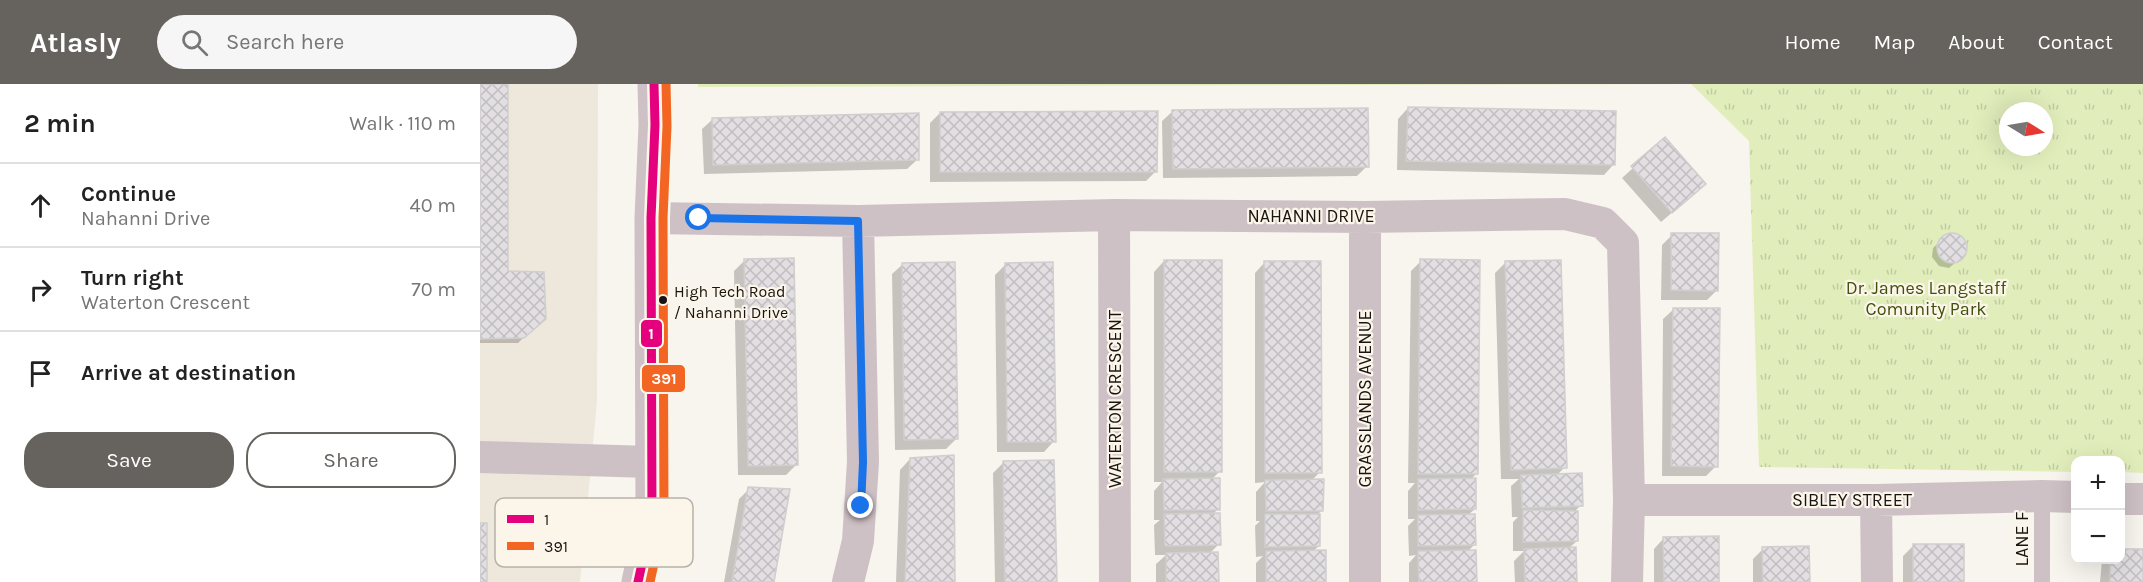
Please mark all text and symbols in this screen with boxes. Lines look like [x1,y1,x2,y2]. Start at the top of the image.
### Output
search box [157,15,577,69]
text: Atlasly [30,26,121,59]
icon: search [178,26,211,59]
text: Search here [226,29,344,55]
text: Home [1785,30,1841,54]
text: Map [1874,30,1915,54]
text: About [1948,30,2005,54]
text: Contact [2038,30,2113,54]
north arrow [1999,102,2053,156]
text: 2 min [24,108,96,139]
text: Walk · 110 m [349,112,456,135]
text: Continue [81,181,176,207]
icon: ahead [24,189,57,222]
text: 40 m [410,194,456,217]
route start [685,204,711,230]
street label: NAHANNI DRIVE [1247,205,1375,227]
text: Nahanni Drive [81,207,210,230]
text: Turn right [81,265,184,291]
icon: right [24,273,57,306]
park label: Dr. James Langstaff Comunity Park [1846,277,2007,320]
text: 70 m [411,278,456,301]
place label: High Tech Road / Nahanni Drive [674,282,788,322]
text: Waterton Crescent [81,291,250,314]
marker: High Tech Road / Nahanni Drive [657,294,669,306]
street label: WATERTON CRESCENT [1104,310,1126,488]
street label: GRASSLANDS AVENUE [1354,310,1376,488]
line badge: 1 [640,319,663,348]
text: 1 [648,324,654,343]
icon: arrive [24,357,57,390]
text: Arrive at destination [81,360,296,386]
line badge: 391 [641,364,686,393]
text: 391 [651,369,677,388]
button: Save [24,432,234,488]
button: Share [246,432,456,488]
map controls [2071,456,2125,564]
button: + [2071,456,2125,510]
street label: SIBLEY STREET [1792,489,1912,511]
route end [847,492,873,518]
legend [495,498,693,567]
text: 1 [544,510,549,529]
button: − [2071,510,2125,564]
street label: LANE F [2011,512,2033,566]
text: 391 [544,537,568,556]

